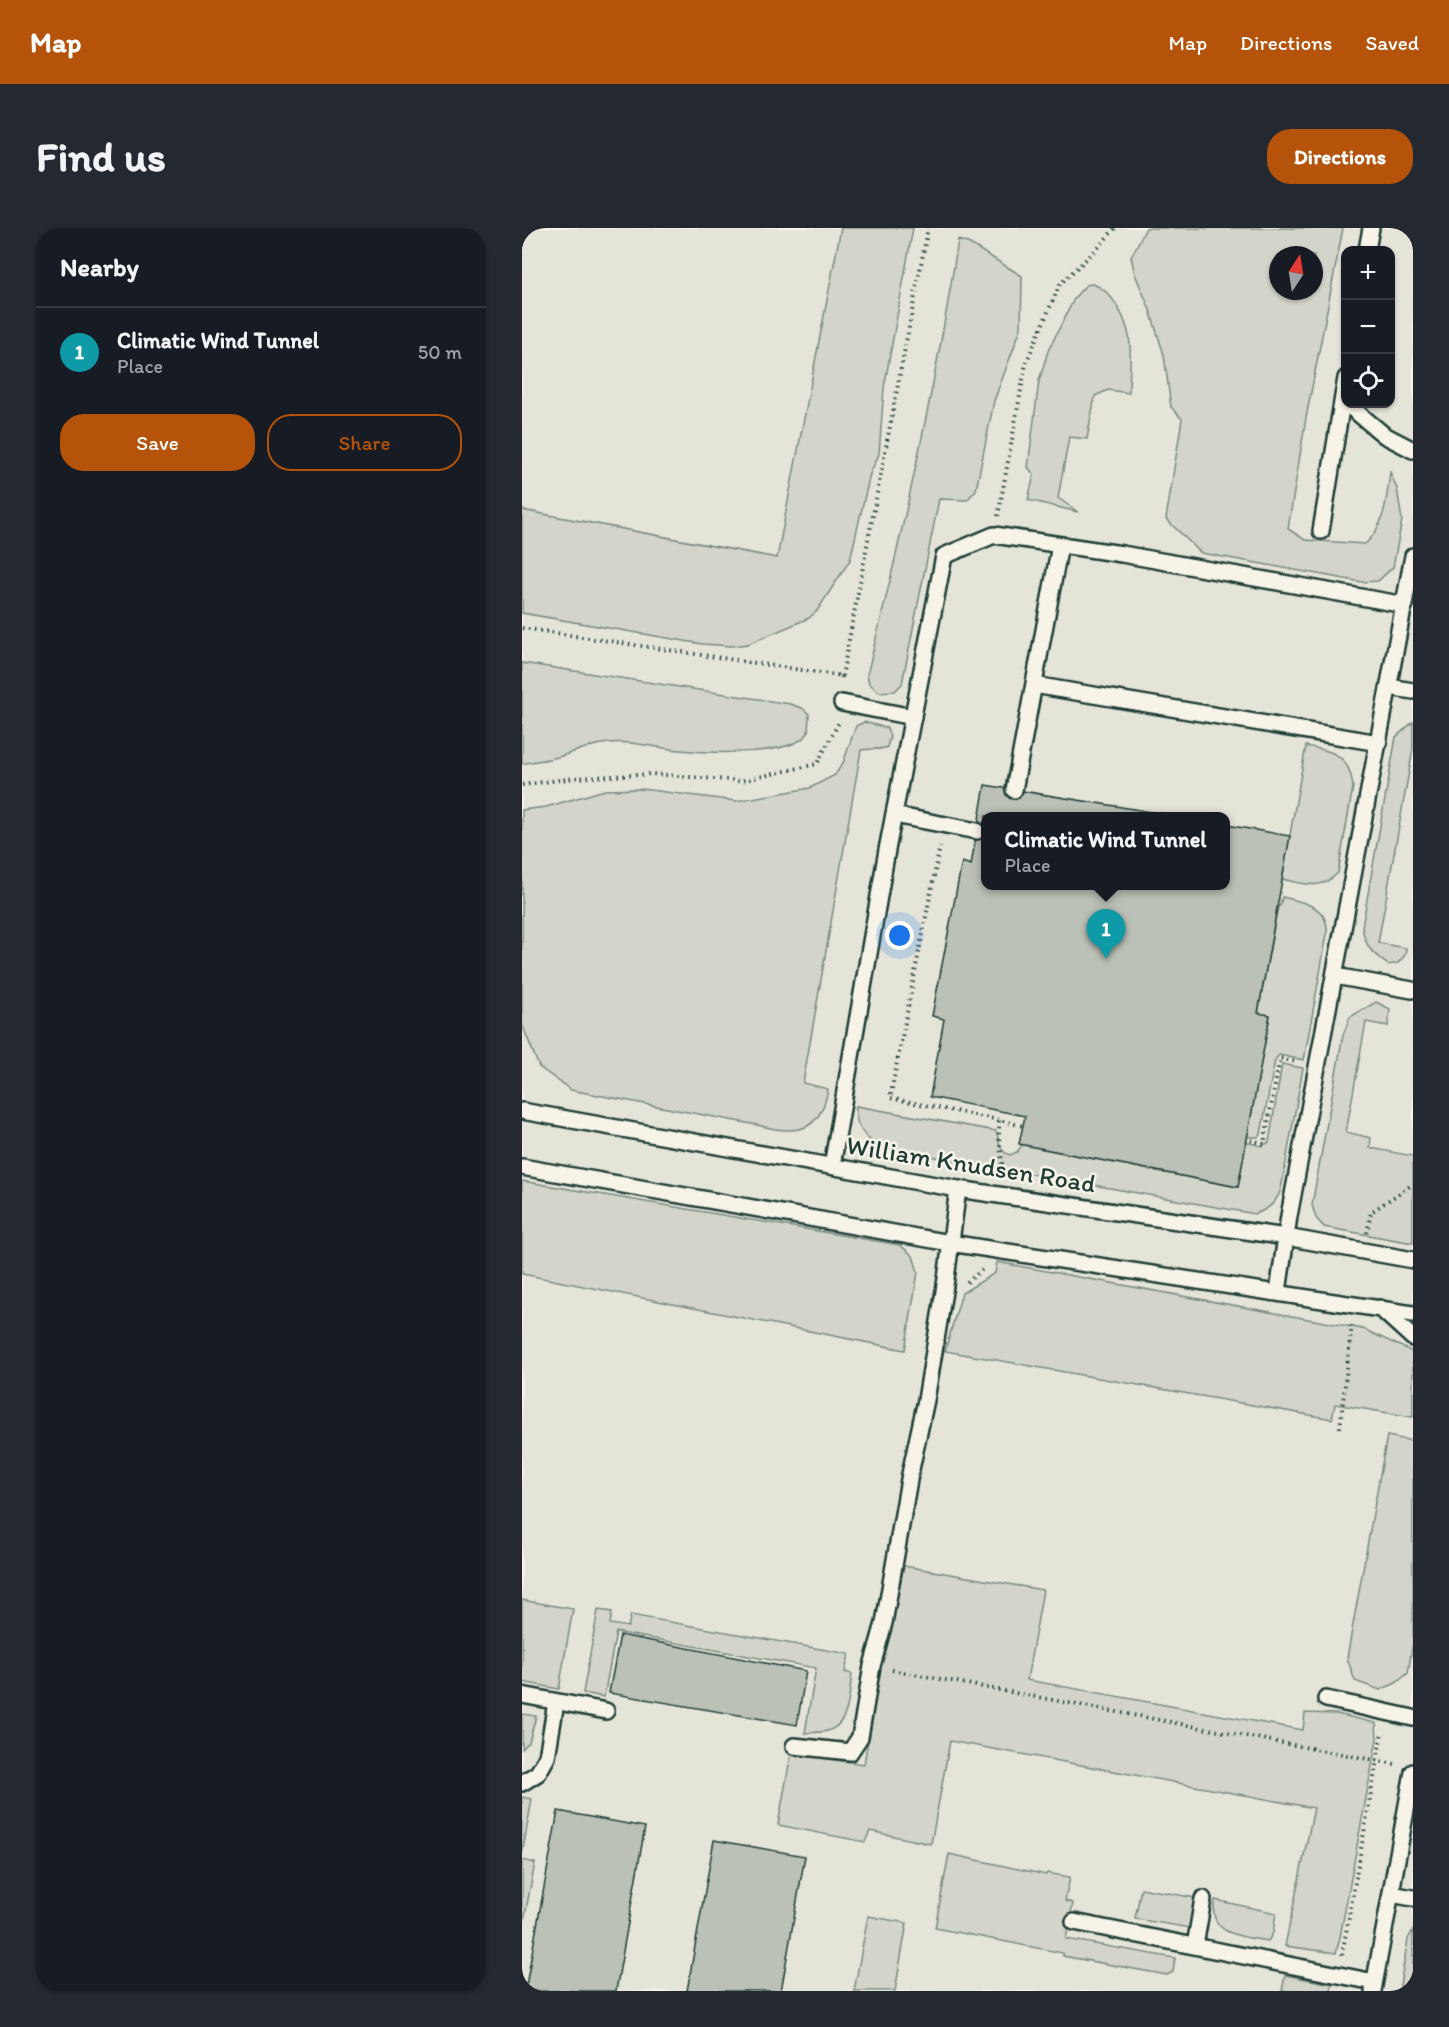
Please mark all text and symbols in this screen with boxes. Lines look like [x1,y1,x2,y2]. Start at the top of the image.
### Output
text: Map [30,25,81,59]
text: Map [1169,30,1207,55]
text: Directions [1240,30,1332,55]
text: Saved [1365,30,1419,55]
button: Directions [1267,129,1413,184]
text: Find us [36,131,166,182]
north arrow [1269,246,1323,300]
map controls [1341,246,1395,408]
button: + [1341,246,1395,300]
text: Nearby [60,251,139,283]
button: − [1341,300,1395,354]
text: Climatic Wind Tunnel [117,327,319,354]
text: 1 [75,340,84,364]
text: 50 m [418,340,462,364]
text: Place [117,354,163,378]
button: locate [1341,354,1395,408]
button: Save [60,414,255,471]
button: Share [267,414,462,471]
popup [981,812,1230,890]
text: Climatic Wind Tunnel [1004,826,1207,853]
text: Place [1004,853,1051,877]
pin: 1 [1086,910,1126,959]
your location [885,921,914,950]
street label: William Knudsen Road [844,1129,1098,1200]

